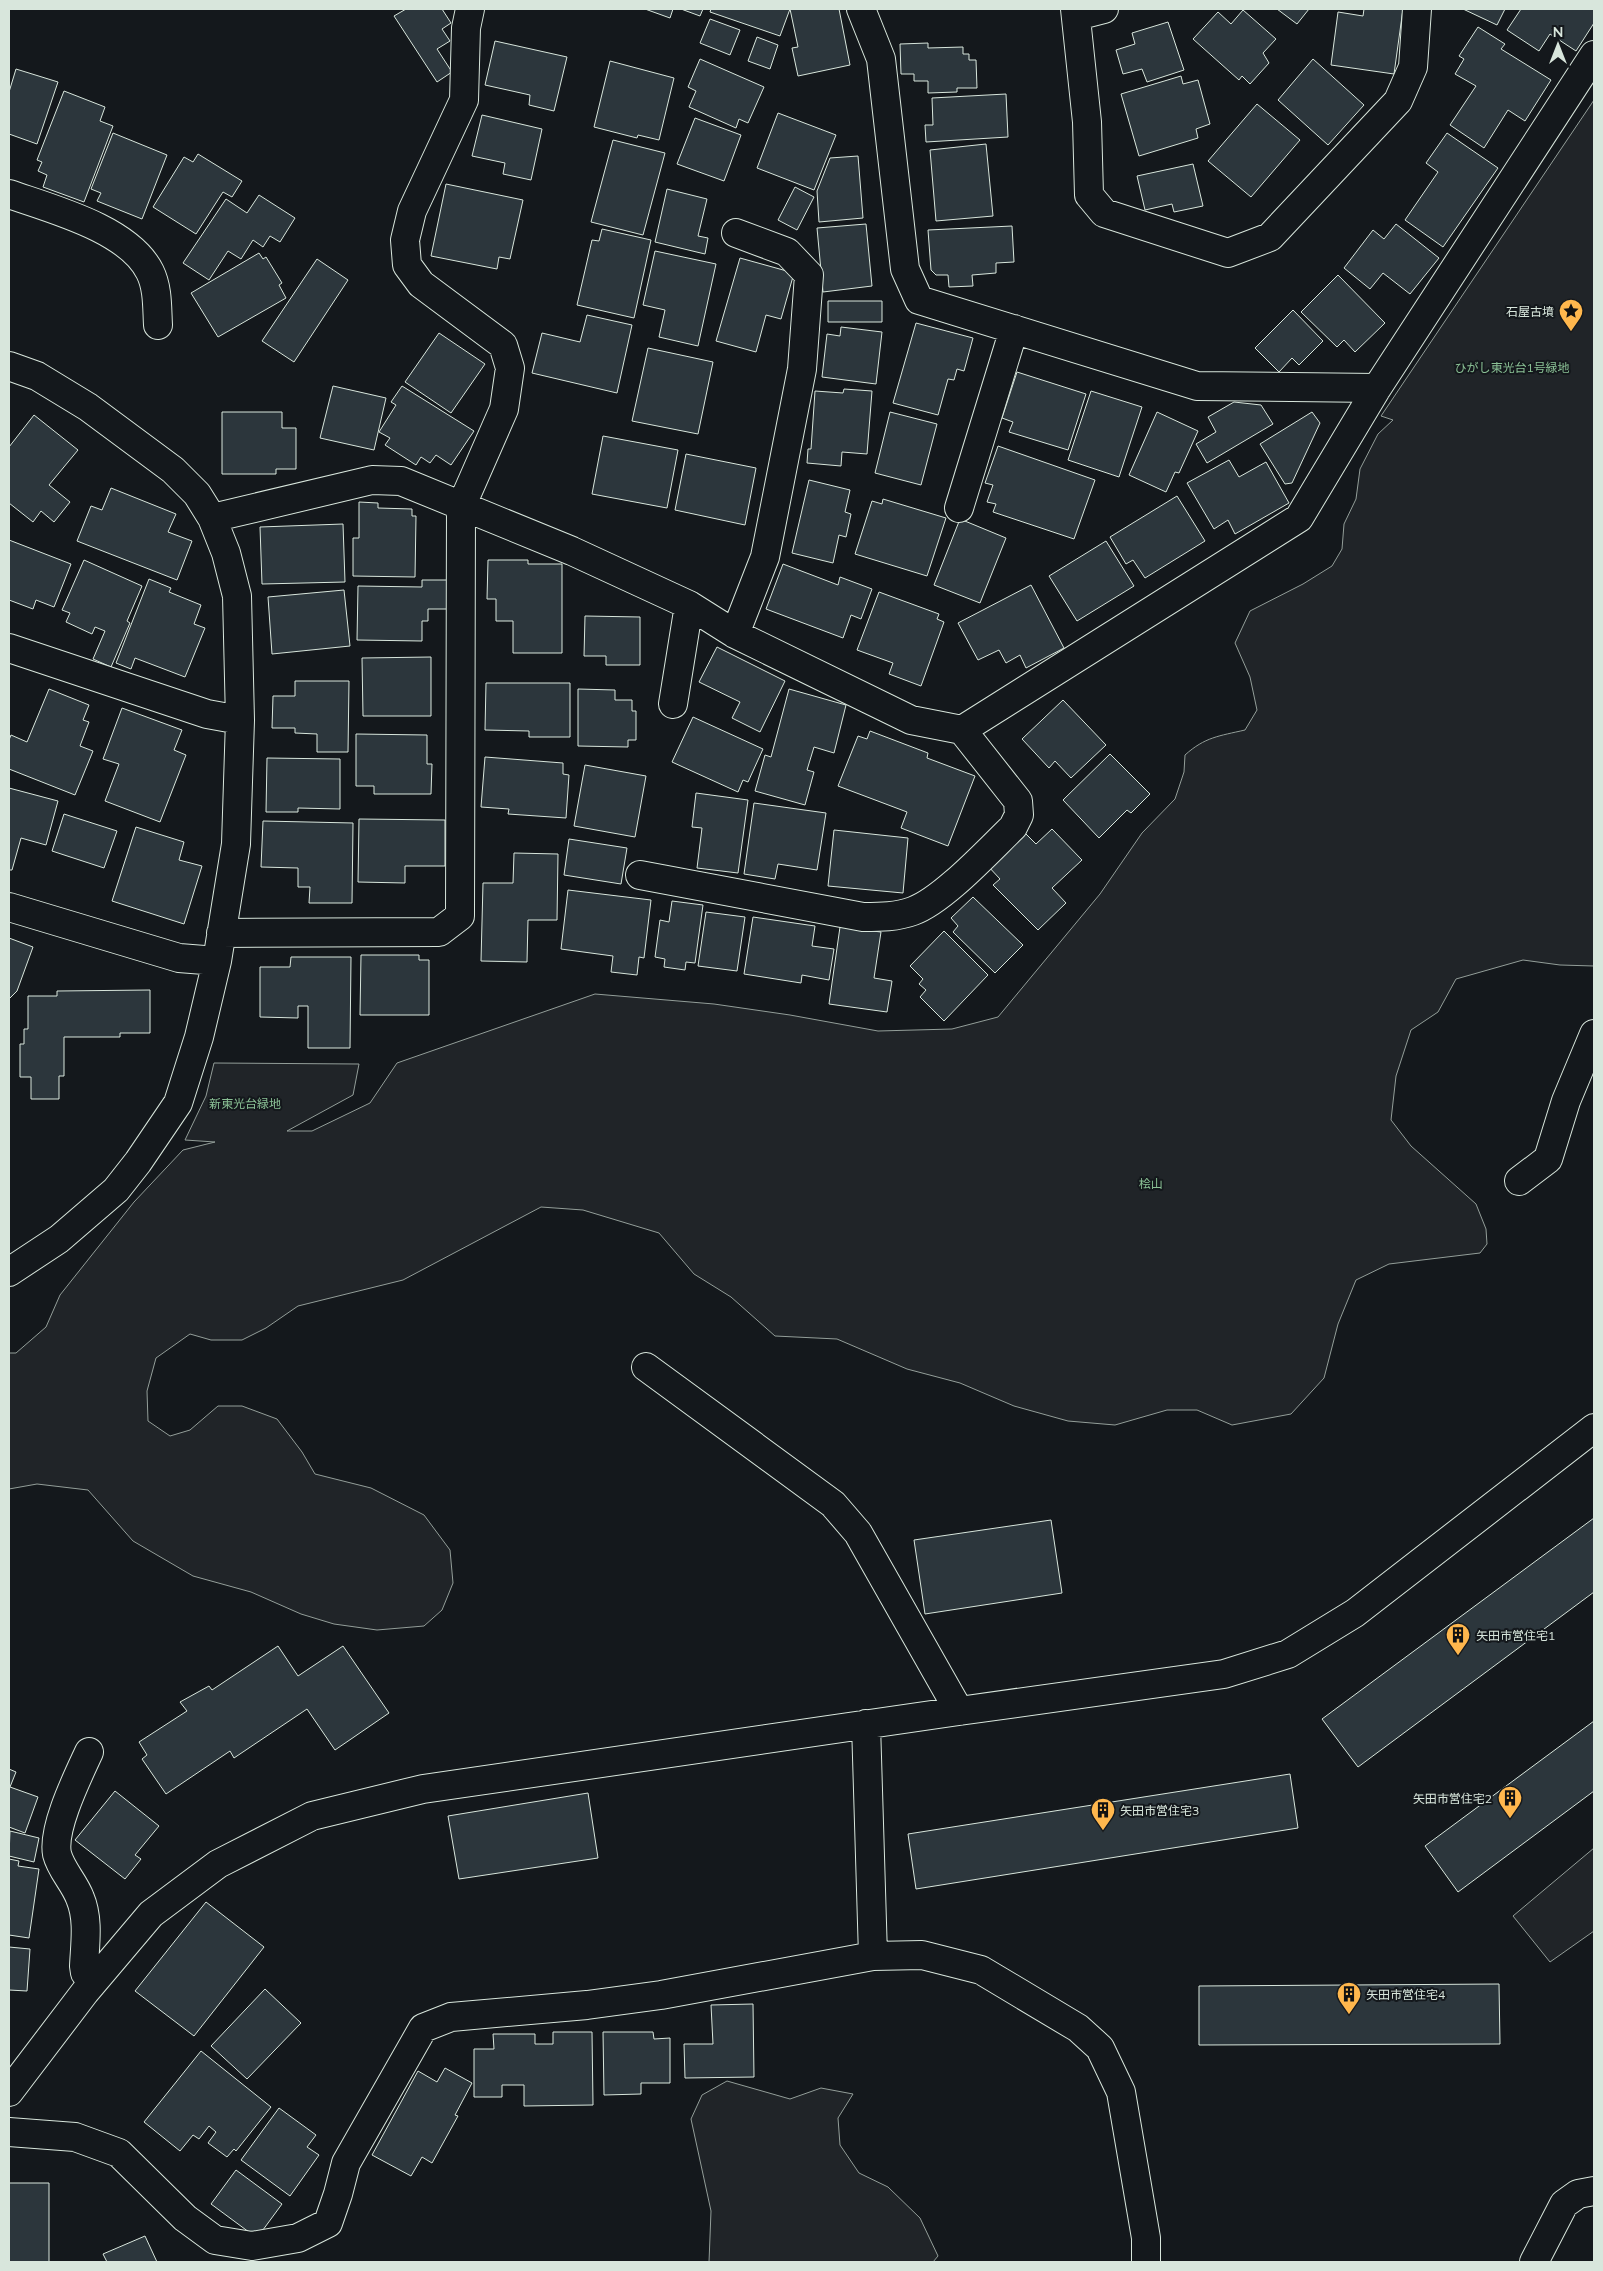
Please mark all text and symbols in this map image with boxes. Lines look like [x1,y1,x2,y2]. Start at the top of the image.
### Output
north arrow [1533,20,1583,70]
text: N [1553,23,1563,41]
place icon: 石屋古墳 [1558,298,1584,332]
place label: 石屋古墳 [1506,304,1554,319]
park label: ひがし東光台1号緑地 [1454,360,1570,375]
park label: 新東光台緑地 [209,1096,281,1111]
park label: 桧山 [1139,1176,1163,1191]
building icon: 矢田市営住宅1 [1445,1622,1471,1656]
place label: 矢田市営住宅1 [1476,1628,1555,1643]
building icon: 矢田市営住宅2 [1497,1785,1523,1819]
place label: 矢田市営住宅2 [1413,1791,1492,1806]
building icon: 矢田市営住宅3 [1090,1797,1116,1831]
place label: 矢田市営住宅3 [1120,1803,1199,1818]
building icon: 矢田市営住宅4 [1336,1981,1362,2015]
place label: 矢田市営住宅4 [1366,1987,1445,2002]

